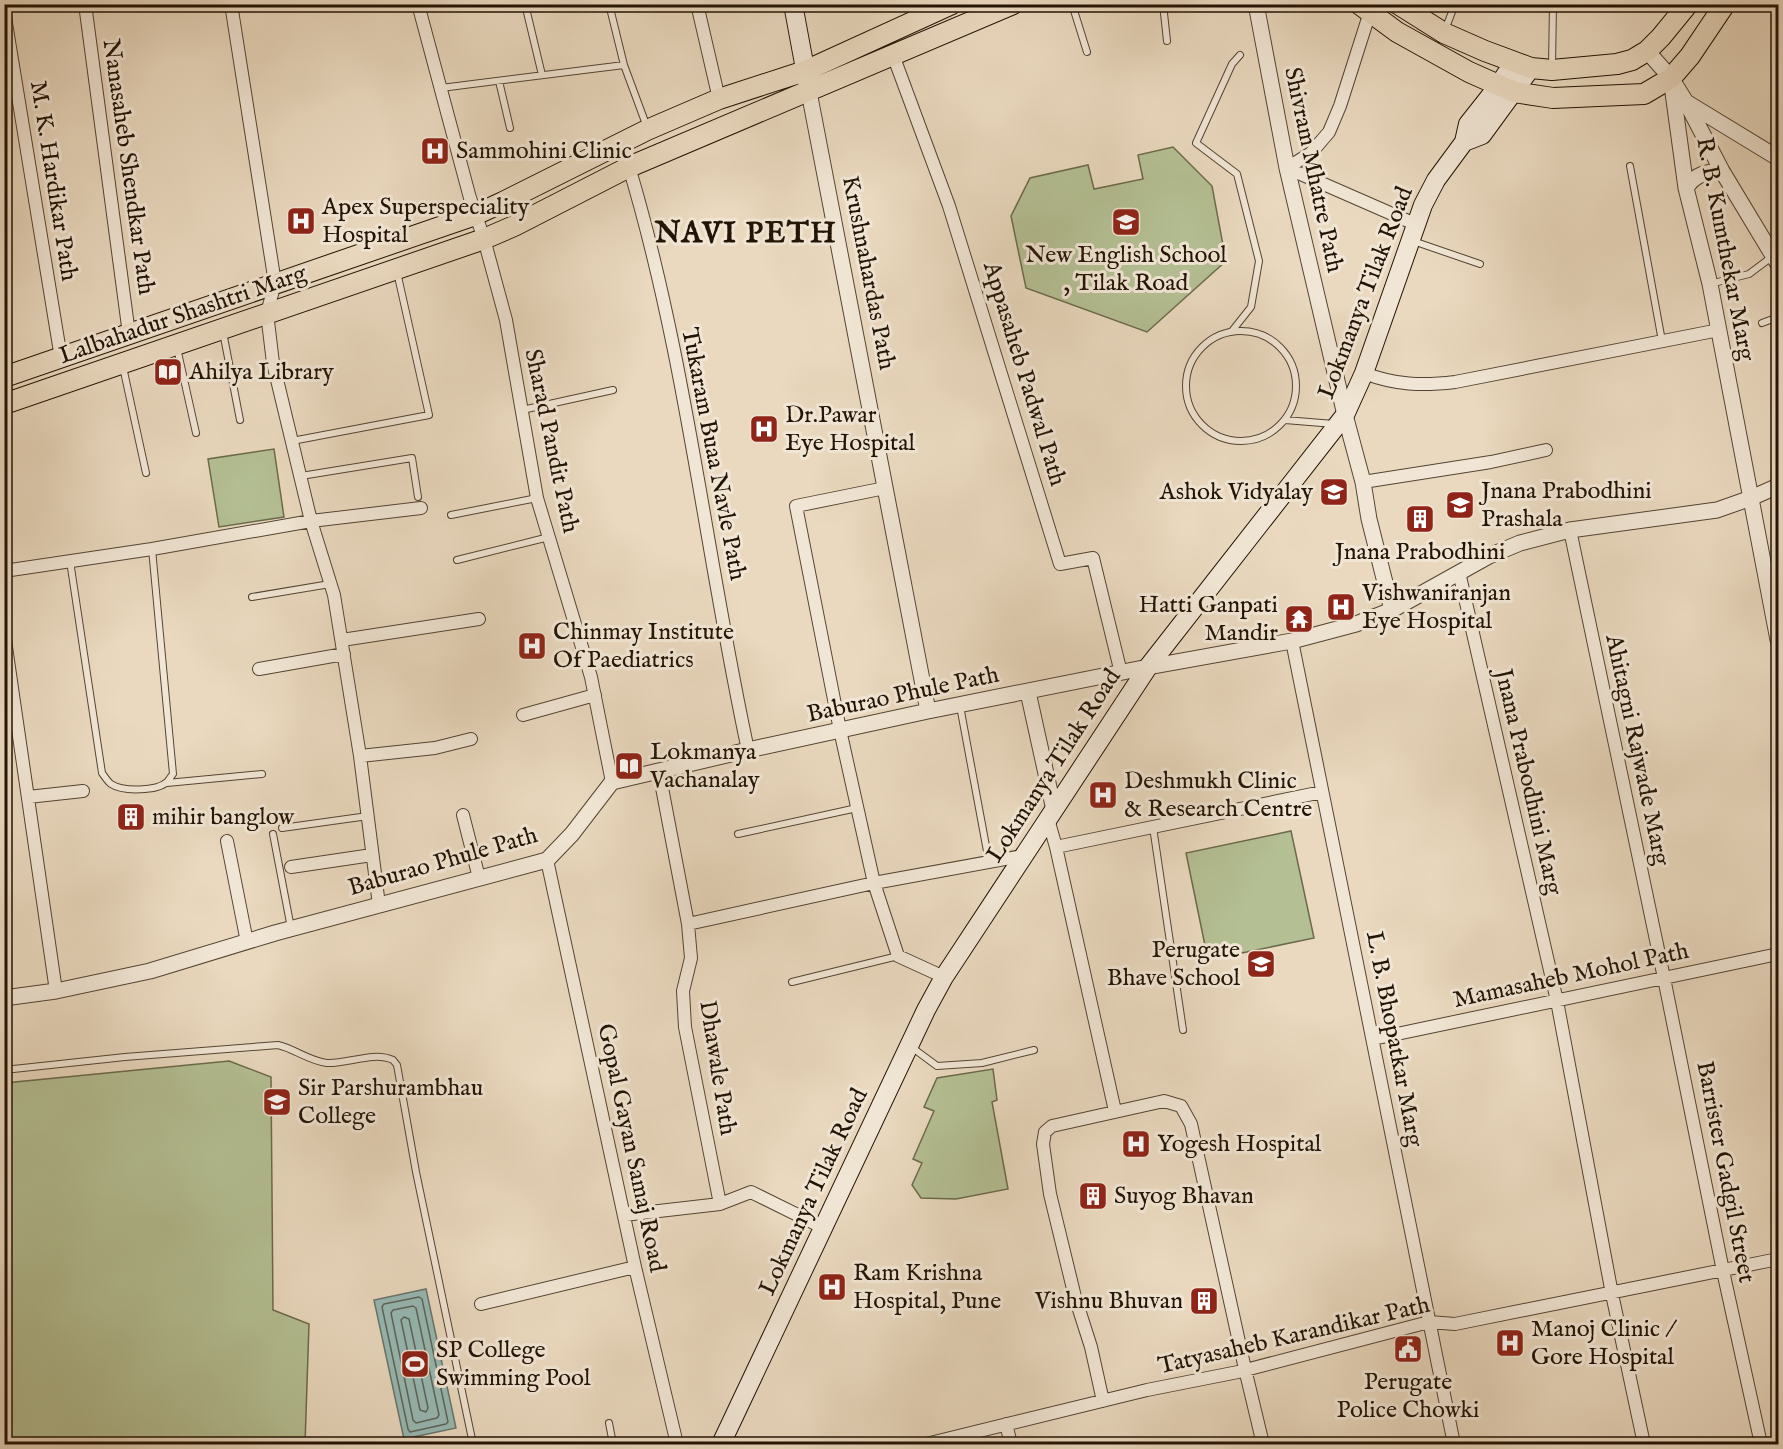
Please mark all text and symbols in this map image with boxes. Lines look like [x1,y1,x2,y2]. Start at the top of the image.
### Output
street label: Nanasaheb Shendkar Path [95,37,161,297]
street label: Shivram Mhatre Path [1276,65,1350,276]
street label: M. K. Hardikar Path [22,79,84,284]
street label: R. B. Kumthekar Marg [1688,134,1762,364]
hospital icon: Sammohini Clinic [419,135,451,167]
place label: Sammohini Clinic [456,136,632,167]
street label: Krushnahardas Path [834,173,902,373]
street label: Lokmanya Tilak Road [1311,182,1421,404]
place label: Apex Superspeciality Hospital [321,192,529,251]
hospital icon: Apex Superspeciality Hospital [285,205,317,237]
school or university icon: New English School , Tilak Road [1110,206,1142,238]
district label: NAVI PETH [654,215,837,253]
place label: New English School , Tilak Road [1025,240,1227,299]
street label: Appasaheb Padwal Path [975,257,1073,490]
street label: Lalbahadur Shashtri Marg [55,258,312,372]
street label: Tukaram Buaa Navle Path [673,325,753,583]
street label: Sharad Pandit Path [516,346,586,536]
library icon: Ahilya Library [152,356,184,388]
place label: Ahilya Library [188,357,334,388]
place label: Dr.Pawar Eye Hospital [785,400,916,459]
hospital icon: Dr.Pawar Eye Hospital [748,413,780,445]
school or university icon: Ashok Vidyalay [1318,476,1350,508]
place label: Jnana Prabodhini Prashala [1478,476,1652,535]
place label: Ashok Vidyalay [1159,477,1313,508]
school or university icon: Jnana Prabodhini Prashala [1444,489,1476,521]
building icon: Jnana Prabodhini [1404,503,1436,535]
place label: Jnana Prabodhini [1332,537,1505,568]
place label: Vishwaniranjan Eye Hospital [1361,578,1511,637]
place label: Hatti Ganpati Mandir [1139,590,1278,649]
hospital icon: Vishwaniranjan Eye Hospital [1325,591,1357,623]
temple icon: Hatti Ganpati Mandir [1283,603,1315,635]
place label: Chinmay Institute Of Paediatrics [553,617,734,676]
hospital icon: Chinmay Institute Of Paediatrics [516,630,548,662]
street label: Ahitagni Rajwade Marg [1597,631,1677,869]
street label: Baburao Phule Path [804,659,1002,730]
street label: Lokmanya Tilak Road [980,663,1128,869]
street label: Jnana Prabodhini Marg [1486,663,1569,899]
place label: Lokmanya Vachanalay [649,737,760,796]
library icon: Lokmanya Vachanalay [613,750,645,782]
place label: Deshmukh Clinic & Research Centre [1124,766,1312,825]
hospital icon: Deshmukh Clinic & Research Centre [1087,779,1119,811]
building icon: mihir banglow [115,801,147,833]
place label: mihir banglow [152,802,295,833]
street label: Baburao Phule Path [345,820,541,904]
street label: L. B. Bhopatkar Marg [1358,929,1430,1150]
place label: Perugate Bhave School [1107,935,1240,994]
street label: Mamasaheb Mohol Path [1450,936,1692,1016]
school or university icon: Perugate Bhave School [1245,948,1277,980]
street label: Dhawale Path [691,998,743,1138]
street label: Gopal Gayan Samaj Road [590,1021,673,1275]
street label: Barrister Gadgil Street [1688,1059,1762,1285]
place label: Sir Parshurambhau College [298,1073,483,1132]
street label: Lokmanya Tilak Road [752,1083,876,1300]
school or university icon: Sir Parshurambhau College [261,1086,293,1118]
hospital icon: Yogesh Hospital [1120,1128,1152,1160]
place label: Yogesh Hospital [1157,1129,1322,1160]
building icon: Suyog Bhavan [1077,1180,1109,1212]
place label: Suyog Bhavan [1114,1181,1254,1212]
place label: Ram Krishna Hospital, Pune [853,1258,1001,1317]
hospital icon: Ram Krishna Hospital, Pune [816,1271,848,1303]
building icon: Vishnu Bhuvan [1188,1285,1220,1317]
place label: Vishnu Bhuvan [1034,1286,1183,1317]
street label: Tatyasaheb Karandikar Path [1155,1290,1433,1382]
place label: Manoj Clinic / Gore Hospital [1531,1314,1677,1373]
hospital icon: Manoj Clinic / Gore Hospital [1494,1327,1526,1359]
public building icon: Perugate Police Chowki [1392,1333,1424,1365]
place label: SP College Swimming Pool [436,1335,591,1394]
sports icon: SP College Swimming Pool [399,1348,431,1380]
place label: Perugate Police Chowki [1336,1367,1480,1426]

